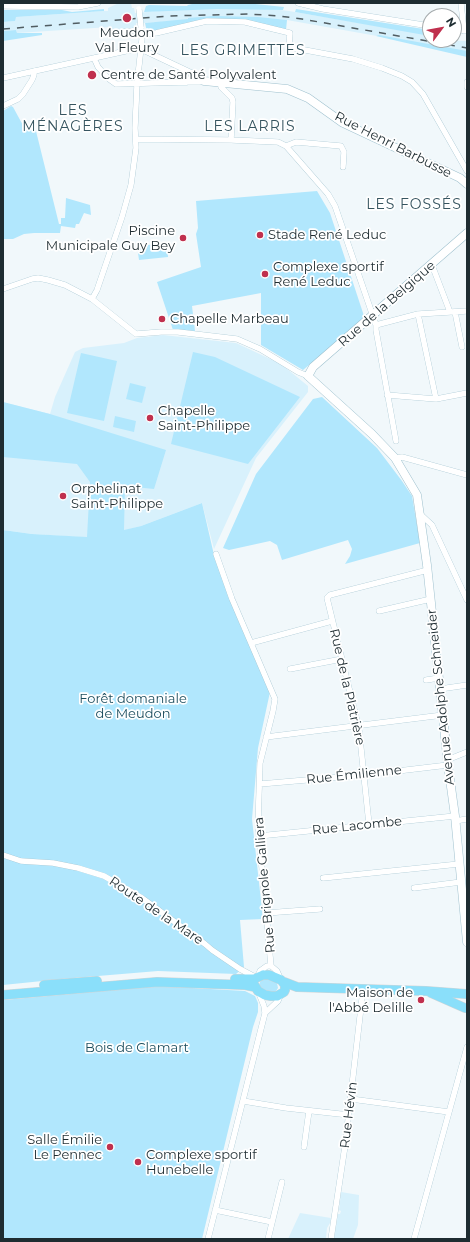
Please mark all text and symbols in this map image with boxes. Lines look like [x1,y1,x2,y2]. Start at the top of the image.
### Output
north arrow [422,8,462,48]
marker: Meudon Val Fleury [121,12,133,24]
text: N [443,15,460,30]
place label: Meudon Val Fleury [95,25,159,56]
district label: LES GRIMETTES [181,43,305,59]
place label: Centre de Santé Polyvalent [101,67,277,83]
marker: Centre de Santé Polyvalent [86,69,98,81]
district label: LES MÉNAGÈRES [22,103,124,136]
street label: Rue Henri Barbusse [332,109,454,181]
district label: LES LARRIS [204,119,296,135]
district label: LES FOSSÉS [366,197,462,213]
place label: Piscine Municipale Guy Bey [46,223,175,254]
place label: Stade René Leduc [268,227,386,243]
marker: Stade René Leduc [255,230,265,240]
marker: Piscine Municipale Guy Bey [178,233,188,243]
street label: Rue de la Belgique [335,258,439,350]
place label: Complexe sportif René Leduc [273,259,384,290]
marker: Complexe sportif René Leduc [260,269,270,279]
place label: Chapelle Marbeau [170,311,289,327]
marker: Chapelle Marbeau [157,314,167,324]
place label: Chapelle Saint-Philippe [158,403,250,434]
marker: Chapelle Saint-Philippe [145,413,155,423]
place label: Orphelinat Saint-Philippe [71,481,163,512]
marker: Orphelinat Saint-Philippe [58,491,68,501]
street label: Avenue Adolphe Schneider [424,608,458,786]
street label: Rue de la Platrière [326,627,368,747]
park label: Forêt domaniale de Meudon [79,691,187,722]
street label: Rue Émilienne [306,762,402,788]
street label: Rue Lacombe [311,814,403,838]
street label: Rue Brignole Galliera [251,816,279,954]
street label: Route de la Mare [106,874,206,948]
place label: Maison de l'Abbé Delille [329,985,413,1016]
marker: Maison de l'Abbé Delille [416,995,426,1005]
park label: Bois de Clamart [85,1040,189,1056]
street label: Rue Hévin [337,1081,361,1149]
place label: Salle Émilie Le Pennec [27,1132,102,1163]
marker: Salle Émilie Le Pennec [105,1142,115,1152]
place label: Complexe sportif Hunebelle [146,1147,257,1178]
marker: Complexe sportif Hunebelle [133,1157,143,1167]

